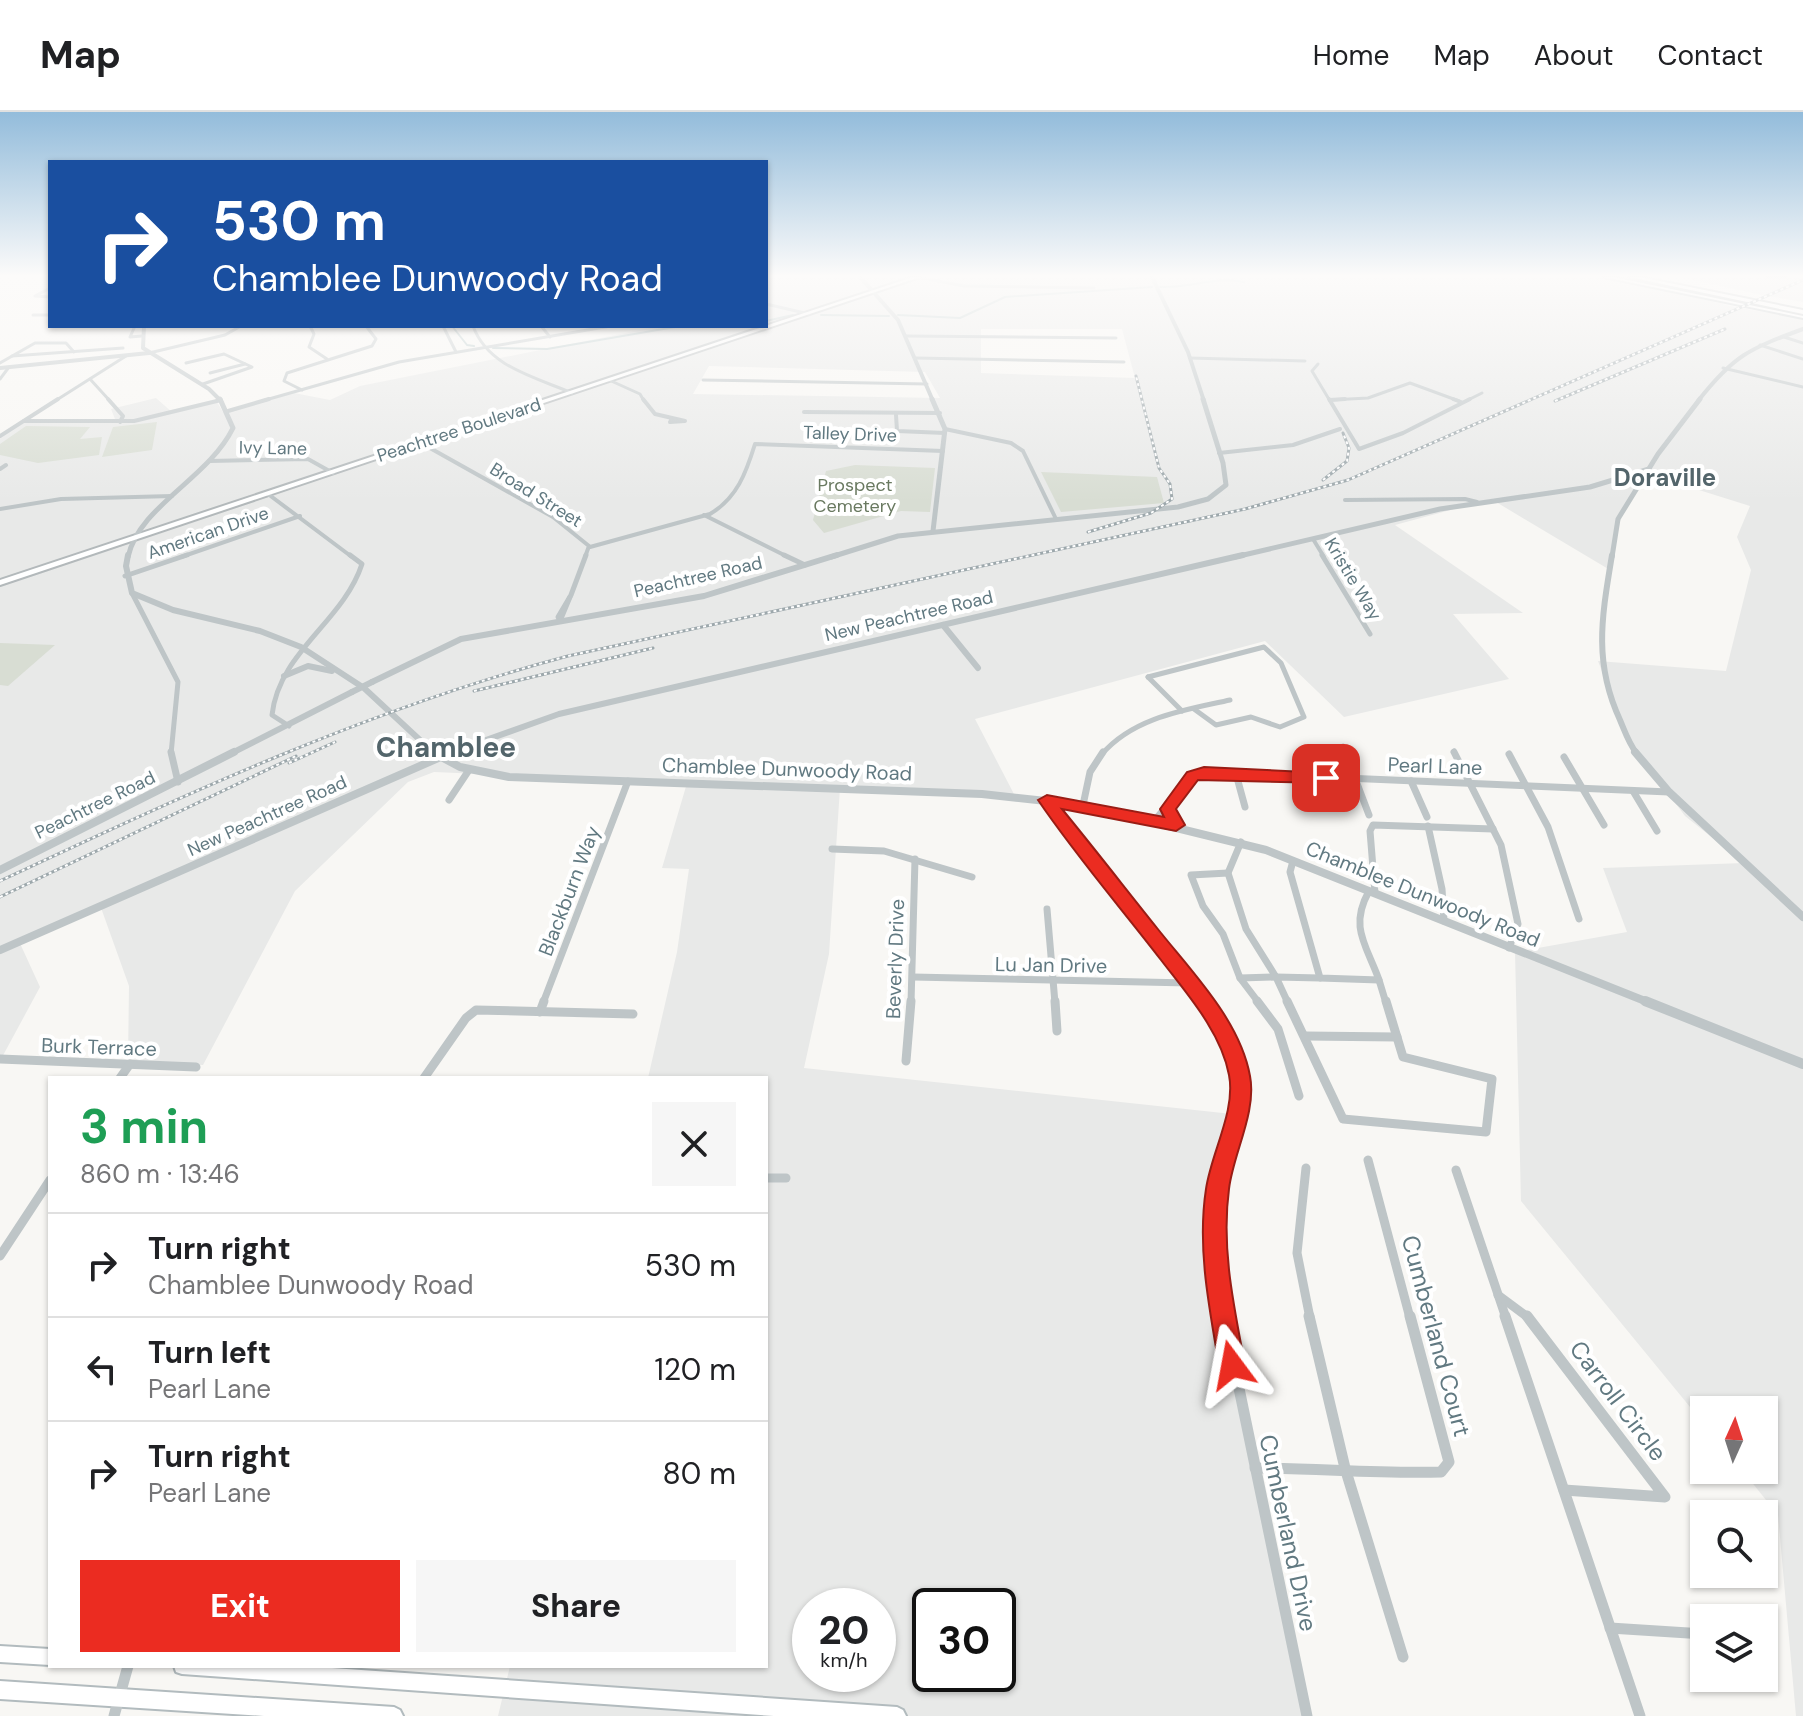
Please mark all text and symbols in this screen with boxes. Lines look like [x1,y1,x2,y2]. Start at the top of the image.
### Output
text: Map [40,30,121,80]
text: Home [1313,37,1389,74]
text: Map [1433,37,1490,74]
text: About [1534,37,1613,74]
text: Contact [1657,37,1763,74]
text: 530 m [212,184,386,257]
icon: right [80,192,184,296]
text: Chamblee Dunwoody Road [212,255,663,302]
street label: Peachtree Boulevard [374,392,544,468]
street label: Talley Drive [803,420,897,448]
street label: Ivy Lane [239,435,307,461]
street label: Broad Street [485,457,587,533]
district label: Doraville [1614,462,1716,493]
park label: Prospect Cemetery [814,473,896,518]
street label: American Drive [144,501,272,565]
street label: Kristie Way [1319,533,1387,625]
street label: Peachtree Road [631,551,765,603]
street label: New Peachtree Road [823,585,995,647]
district label: Chamblee [376,729,516,766]
pin [1292,744,1360,812]
street label: Pearl Lane [1387,751,1483,781]
street label: Chamblee Dunwoody Road [661,752,913,786]
icon: arrive [1304,756,1348,800]
street label: Peachtree Road [31,765,159,845]
street label: New Peachtree Road [184,770,350,862]
street label: Blackburn Way [532,822,606,960]
street label: Chamblee Dunwoody Road [1302,835,1544,953]
street label: Beverly Drive [880,899,910,1019]
street label: Lu Jan Drive [995,951,1107,979]
street label: Burk Terrace [41,1032,157,1062]
text: 3 min [80,1095,208,1158]
button: close [652,1102,736,1186]
text: 860 m · 13:46 [80,1157,240,1191]
text: Turn right [148,1229,291,1268]
street label: Cumberland Court [1395,1232,1478,1440]
icon: right [80,1243,124,1287]
text: 530 m [645,1246,736,1285]
text: Chamblee Dunwoody Road [148,1268,474,1302]
position arrow [1190,1323,1274,1407]
text: Turn left [148,1333,271,1372]
street label: Carroll Circle [1563,1334,1674,1467]
icon: left [80,1347,124,1391]
text: 120 m [654,1350,736,1389]
text: Pearl Lane [148,1372,271,1406]
north arrow [1690,1396,1778,1484]
map controls [1690,1396,1778,1692]
street label: Cumberland Drive [1253,1432,1324,1634]
text: Turn right [148,1437,291,1476]
icon: right [80,1451,124,1495]
text: 80 m [663,1454,736,1493]
text: Pearl Lane [148,1476,271,1510]
button: search [1690,1500,1778,1588]
button: Exit [80,1560,400,1652]
button: Share [416,1560,736,1652]
speed limit sign: 30 [912,1588,1016,1692]
text: 20 [818,1604,870,1656]
button: layers [1690,1604,1778,1692]
text: km/h [820,1647,868,1673]

